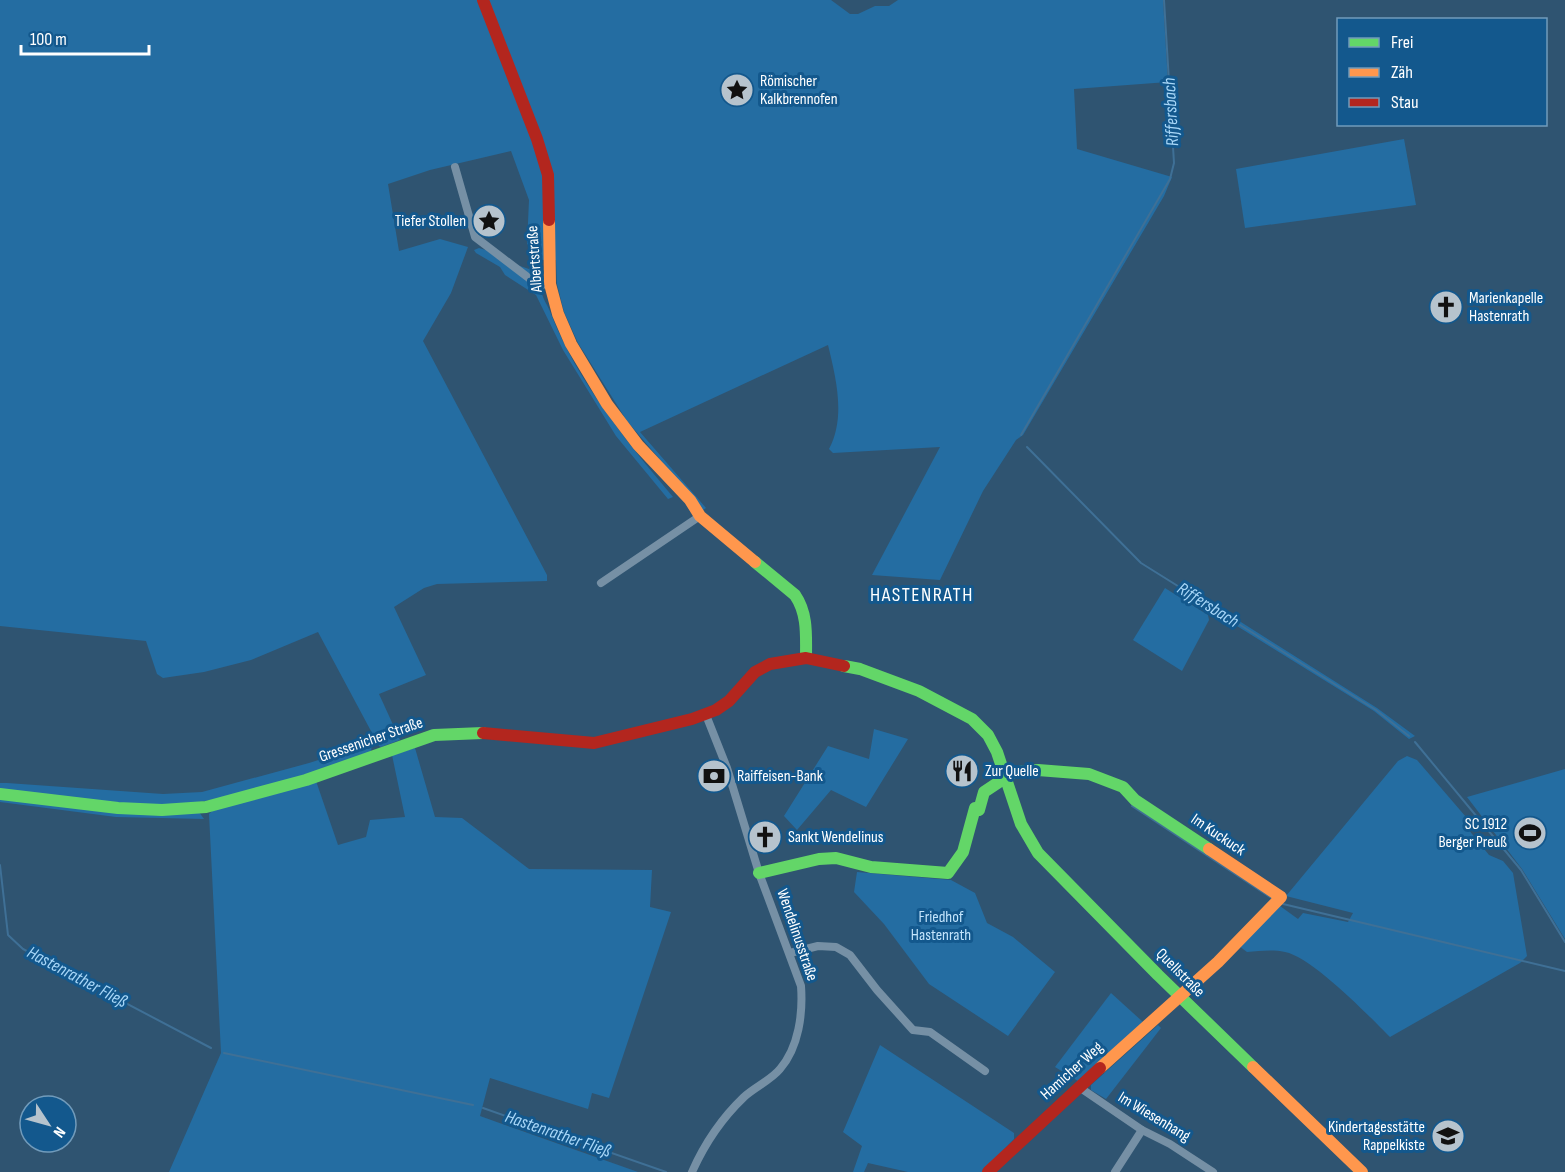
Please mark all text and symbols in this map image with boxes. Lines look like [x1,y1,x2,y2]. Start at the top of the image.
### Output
scale bar [21,18,148,56]
legend [1337,18,1547,126]
text: 100 m [30,29,67,50]
text: Frei [1391,32,1413,53]
text: Zäh [1391,62,1413,83]
place icon: Römischer Kalkbrennofen [719,72,755,108]
place label: Römischer Kalkbrennofen [760,72,838,109]
water label: Riffersbach [1159,77,1183,147]
text: Stau [1391,92,1419,113]
place icon: Tiefer Stollen [471,203,507,239]
place label: Tiefer Stollen [395,212,466,231]
street label: Albertstraße [523,225,547,294]
church icon: Marienkapelle Hastenrath [1428,289,1464,325]
place label: Marienkapelle Hastenrath [1469,289,1543,326]
water label: Riffersbach [1173,578,1243,632]
district label: HASTENRATH [870,583,974,607]
street label: Gressenicher Straße [317,713,425,767]
restaurant icon: Zur Quelle [944,753,980,789]
bank icon: Raiffeisen-Bank [696,758,732,794]
place label: Zur Quelle [985,762,1039,781]
place label: Raiffeisen-Bank [737,767,823,786]
street label: Im Kuckuck [1187,810,1249,860]
place label: SC 1912 Berger Preuß [1438,815,1507,852]
sports icon: SC 1912 Berger Preuß [1512,815,1548,851]
church icon: Sankt Wendelinus [747,819,783,855]
place label: Sankt Wendelinus [788,828,884,847]
street label: Wendelinusstraße [772,886,822,984]
park label: Friedhof Hastenrath [911,908,971,945]
water label: Hastenrather Fließ [23,942,131,1012]
street label: Quellstraße [1152,945,1208,1001]
street label: Hamicher Weg [1037,1038,1107,1104]
street label: Im Wiesenhang [1114,1088,1194,1146]
north arrow [18,1094,78,1154]
water label: Hastenrather Fließ [502,1106,614,1162]
place label: Kindertagesstätte Rappelkiste [1328,1118,1425,1155]
school or university icon: Kindertagesstätte Rappelkiste [1430,1118,1466,1154]
text: N [49,1123,69,1141]

